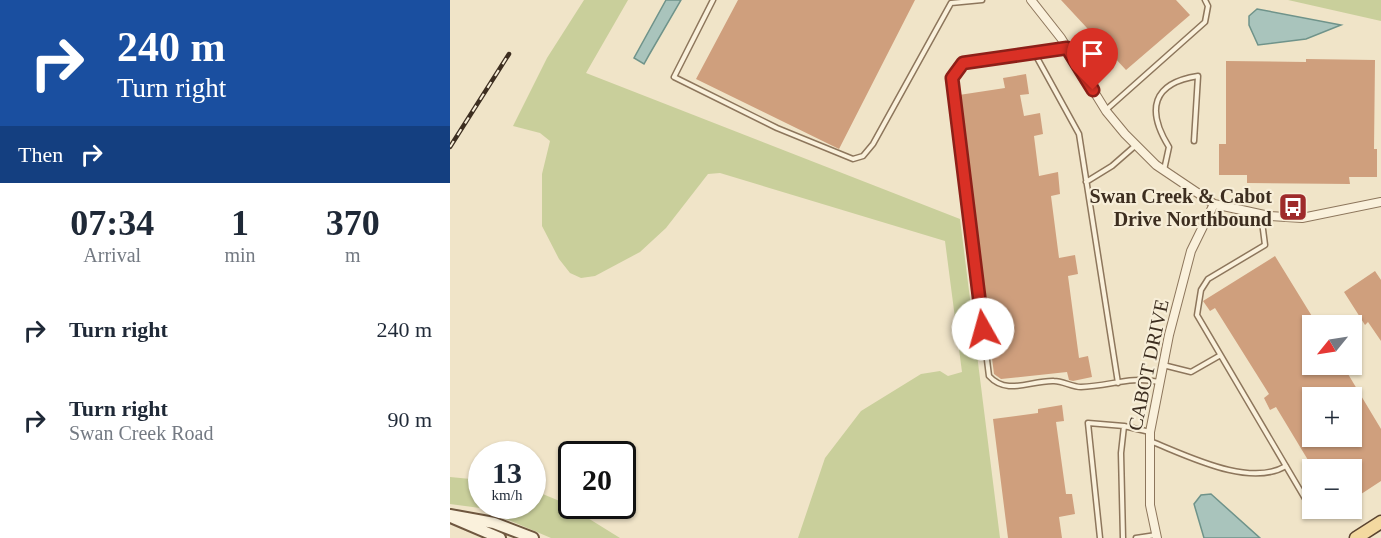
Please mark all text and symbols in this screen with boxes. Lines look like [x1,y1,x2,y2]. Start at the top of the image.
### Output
icon: right [18,24,96,102]
text: 240 m [117,24,226,70]
pin [1067,28,1118,90]
icon: arrive [1076,37,1109,70]
text: Turn right [117,73,226,103]
icon: right [75,138,108,171]
text: Then [18,142,63,167]
place label: Swan Creek & Cabot Drive Northbound [1090,185,1272,230]
bus stop icon: Swan Creek & Cabot Drive Northbound [1277,191,1309,223]
text: 07:34 [70,203,154,243]
text: 1 [231,203,249,243]
text: 370 [326,203,380,243]
text: Arrival [83,244,141,266]
text: min [224,244,256,266]
text: m [345,244,361,266]
position arrow [951,297,1015,361]
street label: CABOT DRIVE [1123,297,1173,433]
icon: right [18,314,51,347]
north arrow [1302,315,1362,375]
map controls [1302,315,1362,519]
text: Turn right [69,317,168,342]
text: 240 m [376,317,432,342]
button: + [1302,387,1362,447]
text: Turn right [69,396,168,421]
icon: right [18,404,51,437]
text: 90 m [387,407,432,432]
text: Swan Creek Road [69,422,213,444]
speed limit sign: 20 [558,441,636,519]
text: 13 [492,456,522,489]
button: − [1302,459,1362,519]
text: km/h [492,487,522,503]

